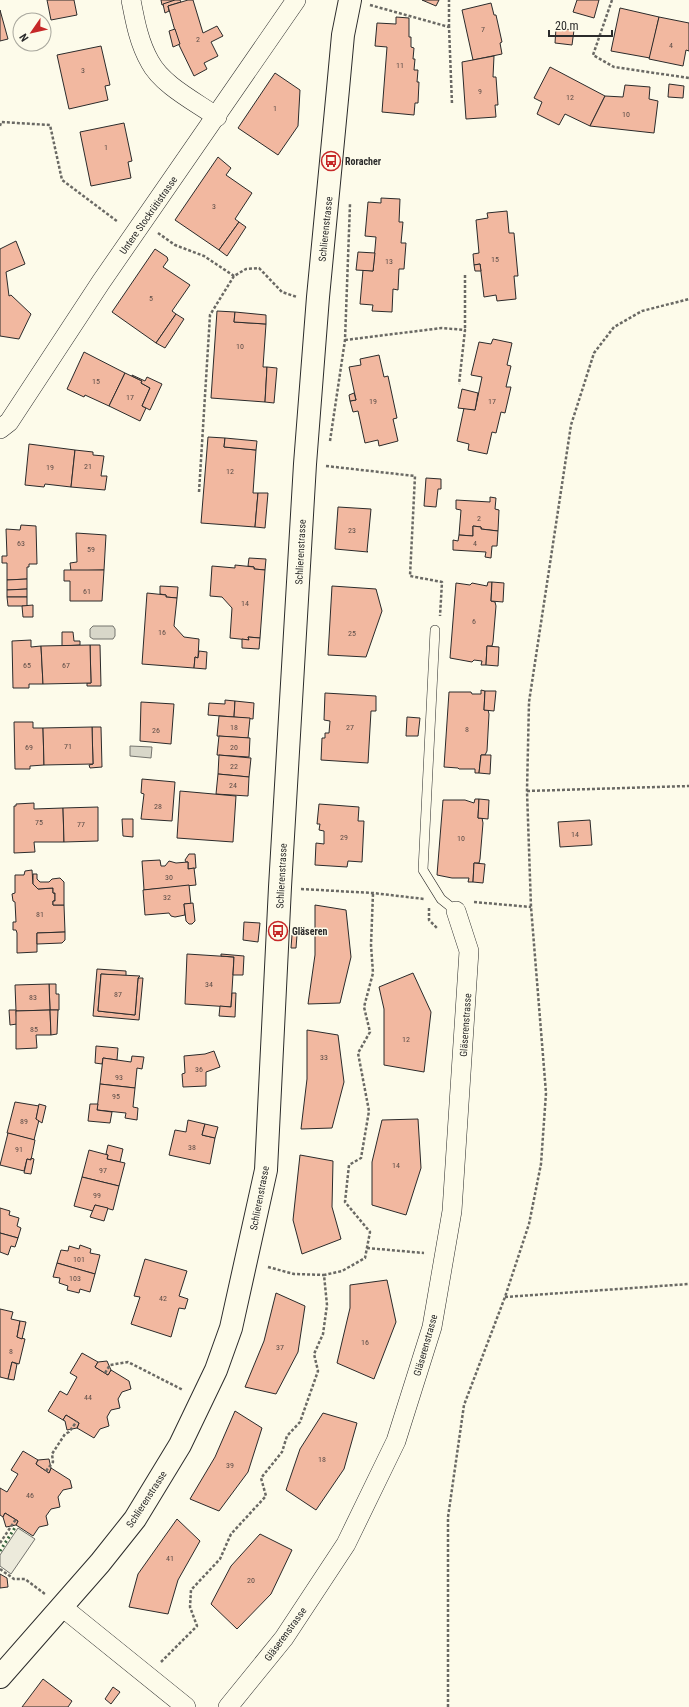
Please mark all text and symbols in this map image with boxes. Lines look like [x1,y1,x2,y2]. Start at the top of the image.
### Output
north arrow [12,12,52,52]
scale bar [549,12,612,38]
text: 20 m [555,19,579,33]
house number: 7 [481,25,485,34]
text: N [17,31,31,44]
house number: 2 [196,35,200,44]
house number: 4 [669,41,673,50]
house number: 11 [396,61,404,70]
house number: 3 [81,66,85,75]
house number: 9 [478,87,482,96]
house number: 12 [566,93,574,102]
house number: 1 [273,104,277,113]
house number: 10 [622,110,630,119]
house number: 1 [104,143,108,152]
bus stop icon: Roracher [320,150,342,172]
place label: Roracher [345,156,382,167]
street label: Untere Stockrütistrasse [117,174,180,256]
street label: Schlierenstrasse [317,196,334,262]
house number: 3 [212,202,216,211]
house number: 15 [491,255,499,264]
house number: 13 [385,257,393,266]
house number: 5 [149,294,153,303]
house number: 10 [236,342,244,351]
house number: 15 [92,377,100,386]
house number: 17 [126,393,134,402]
house number: 19 [369,397,377,406]
house number: 17 [488,397,496,406]
house number: 21 [84,462,92,471]
house number: 19 [46,463,54,472]
house number: 12 [226,467,234,476]
house number: 2 [477,514,481,523]
street label: Schlierenstrasse [293,519,308,585]
house number: 23 [348,526,356,535]
house number: 63 [17,539,25,548]
house number: 4 [473,539,477,548]
house number: 59 [87,545,95,554]
house number: 61 [83,587,91,596]
house number: 14 [241,599,249,608]
house number: 6 [472,617,476,626]
house number: 16 [158,628,166,637]
house number: 25 [348,629,356,638]
house number: 65 [23,661,31,670]
house number: 67 [62,661,70,670]
house number: 18 [230,723,238,732]
house number: 27 [346,723,354,732]
house number: 8 [465,725,469,734]
house number: 26 [152,726,160,735]
house number: 71 [64,742,72,751]
house number: 69 [25,743,33,752]
house number: 20 [230,743,238,752]
house number: 22 [230,762,238,771]
house number: 24 [229,781,237,790]
house number: 28 [154,802,162,811]
house number: 75 [35,818,43,827]
house number: 77 [77,820,85,829]
house number: 14 [571,830,579,839]
house number: 29 [340,833,348,842]
house number: 10 [457,834,465,843]
street label: Schlierenstrasse [274,843,289,909]
house number: 30 [165,873,173,882]
house number: 32 [163,893,171,902]
house number: 81 [36,910,44,919]
bus stop icon: Gläseren [267,920,289,942]
place label: Gläseren [292,926,327,937]
house number: 34 [205,980,213,989]
house number: 87 [114,990,122,999]
house number: 83 [29,993,37,1002]
street label: Gläserenstrasse [458,993,473,1057]
house number: 85 [30,1025,38,1034]
house number: 12 [402,1035,410,1044]
house number: 33 [320,1053,328,1062]
house number: 36 [195,1065,203,1074]
house number: 93 [115,1073,123,1082]
house number: 95 [112,1092,120,1101]
house number: 89 [20,1117,28,1126]
house number: 38 [188,1143,196,1152]
house number: 91 [15,1145,23,1154]
house number: 14 [392,1161,400,1170]
street label: Schlierenstrasse [248,1165,271,1231]
house number: 97 [99,1166,107,1175]
house number: 99 [93,1191,101,1200]
house number: 101 [73,1255,85,1264]
house number: 103 [69,1274,81,1283]
house number: 42 [159,1294,167,1303]
street label: Gläserenstrasse [411,1313,440,1377]
house number: 16 [361,1338,369,1347]
house number: 37 [276,1343,284,1352]
house number: 8 [9,1347,13,1356]
house number: 44 [84,1393,92,1402]
house number: 18 [318,1455,326,1464]
house number: 39 [226,1461,234,1470]
street label: Schlierenstrasse [124,1469,169,1530]
house number: 46 [26,1491,34,1500]
house number: 41 [166,1554,174,1563]
house number: 20 [247,1576,255,1585]
street label: Gläserenstrasse [262,1605,309,1663]

